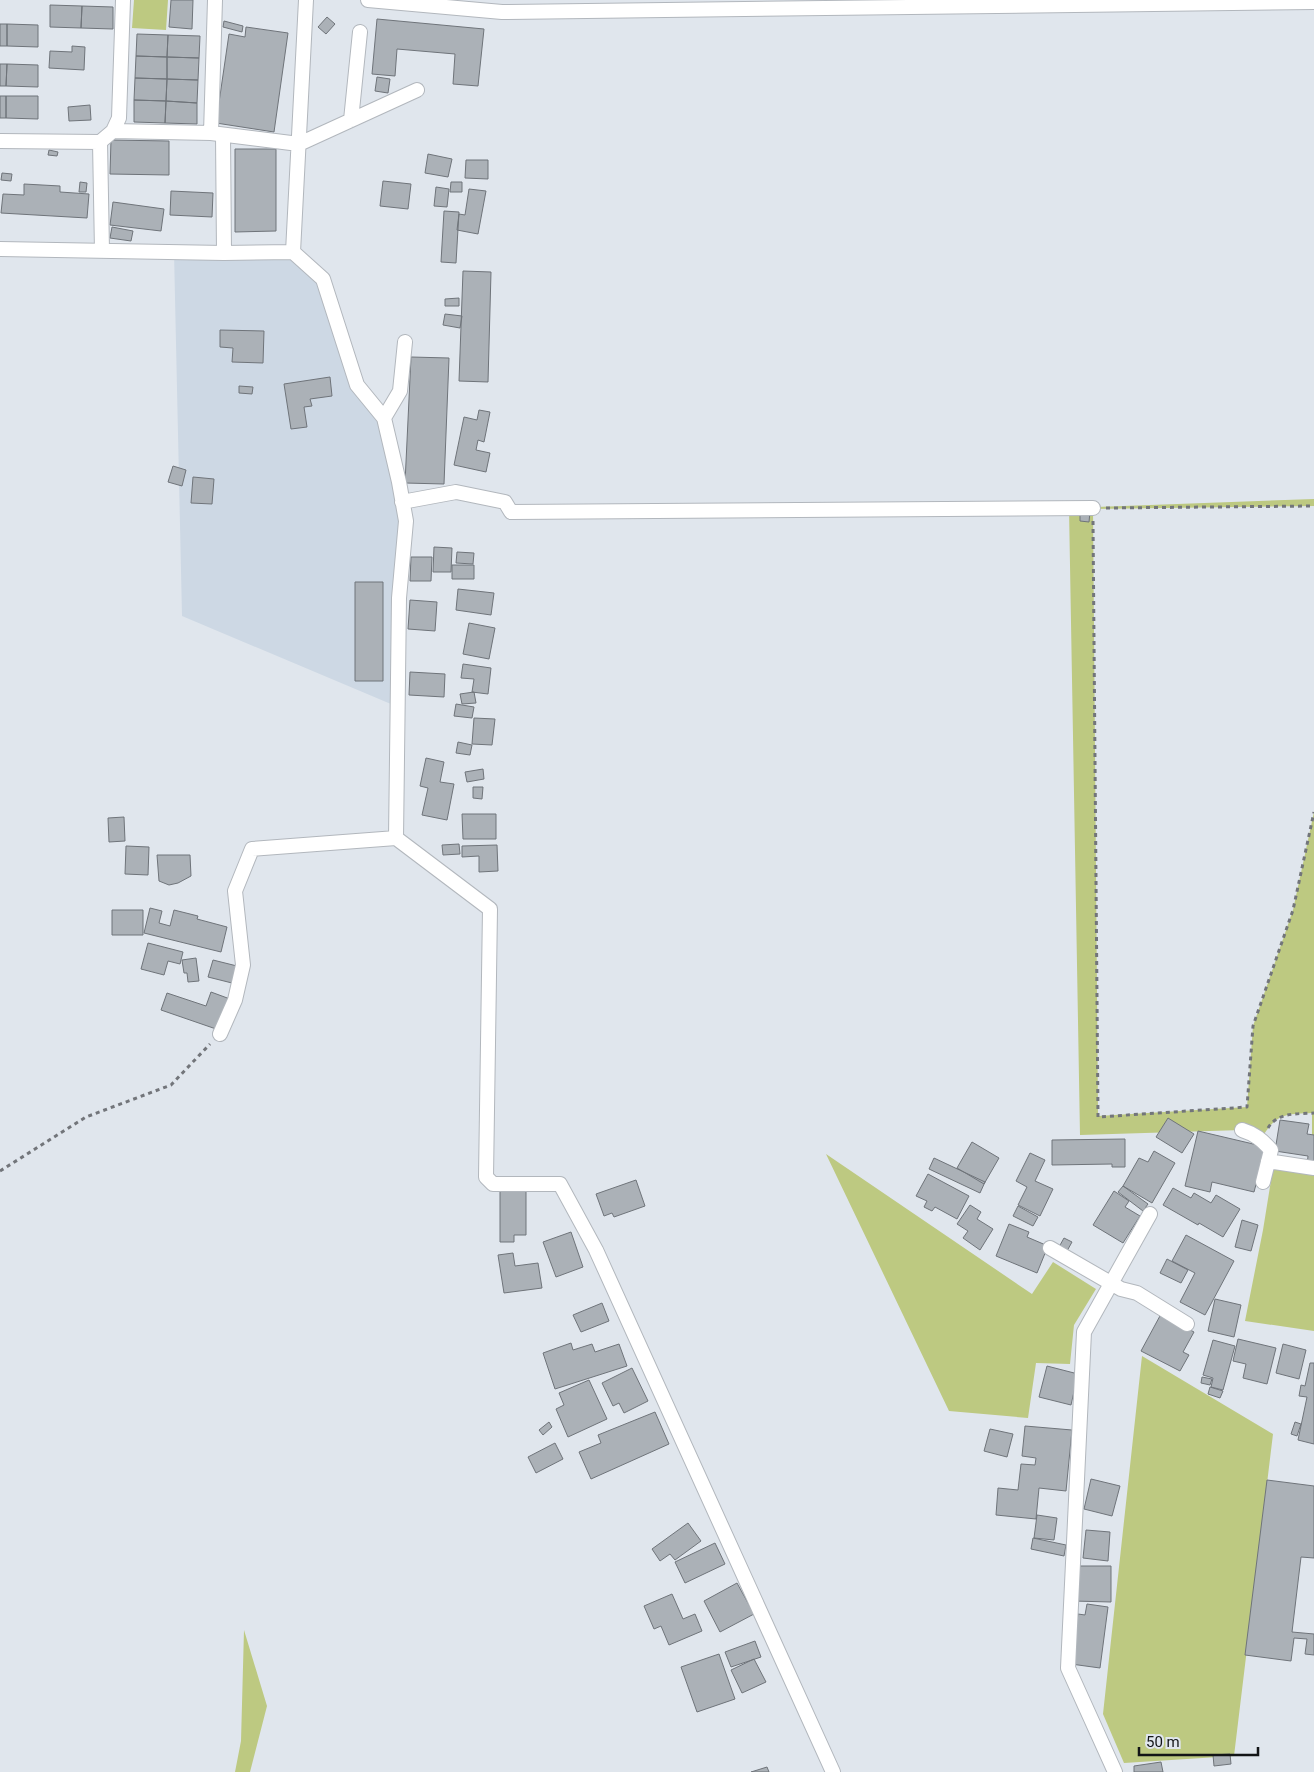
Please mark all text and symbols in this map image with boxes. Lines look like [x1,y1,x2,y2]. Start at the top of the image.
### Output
scale bar [1139,1724,1258,1756]
text: 50 m [1146,1733,1180,1751]

